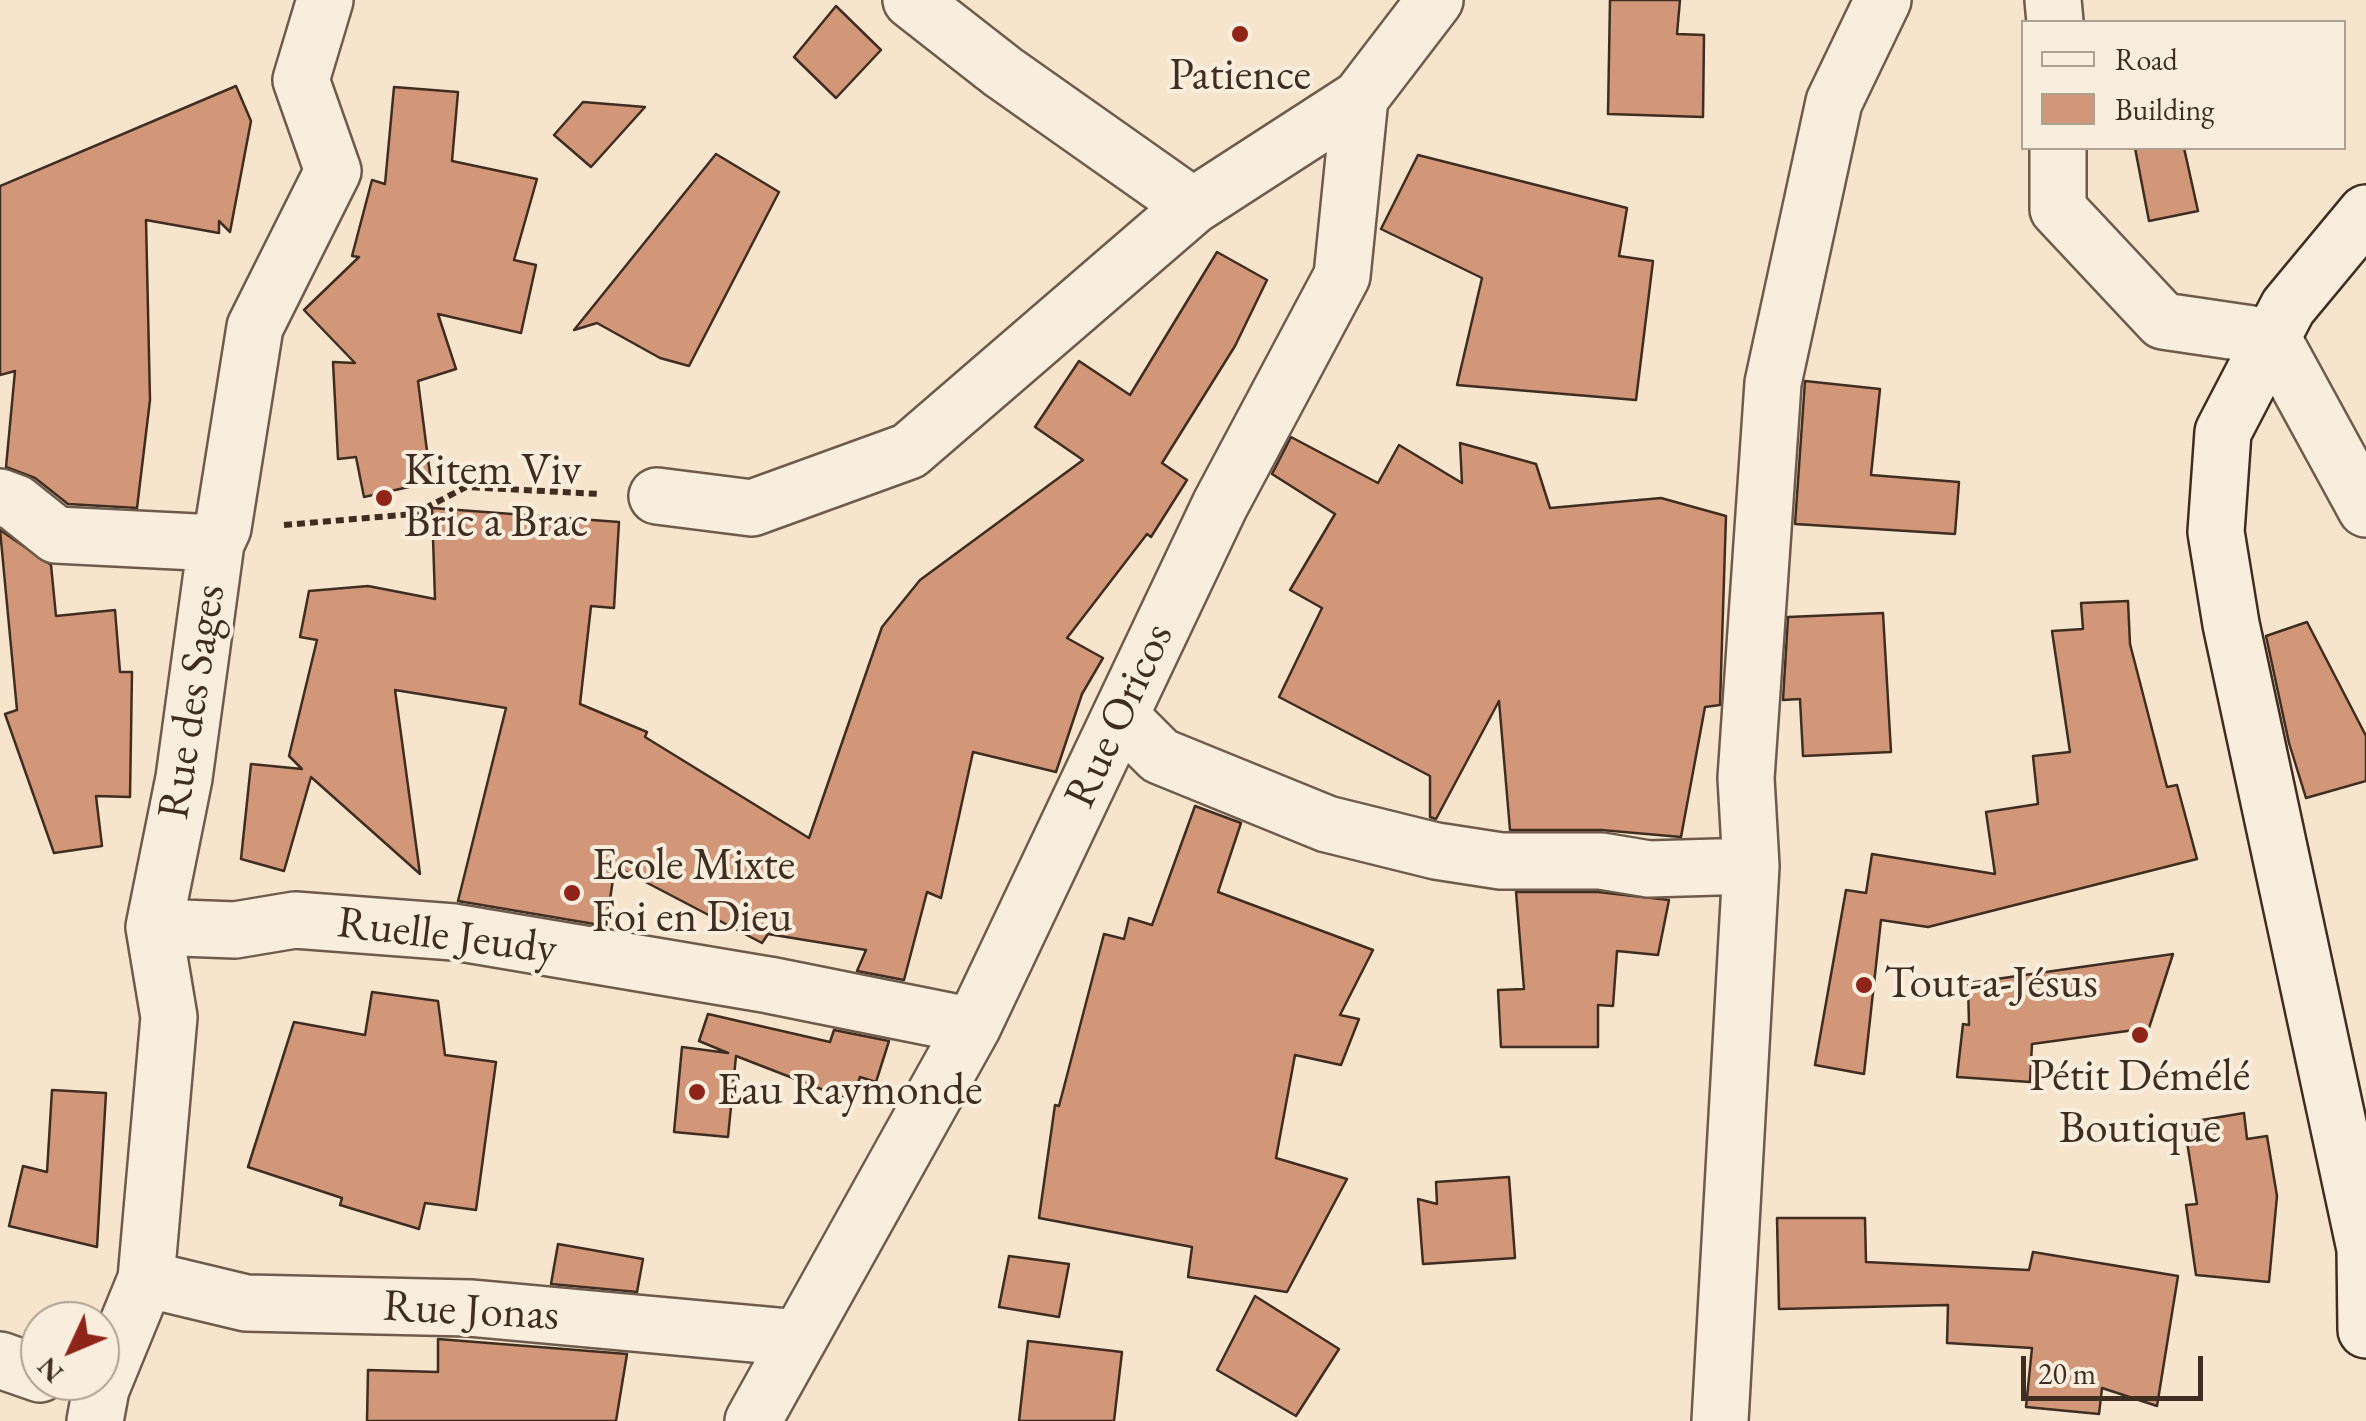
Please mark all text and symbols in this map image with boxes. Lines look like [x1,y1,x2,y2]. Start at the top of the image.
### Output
legend [2021,20,2346,150]
marker: Patience [1229,23,1251,45]
text: Road [2115,40,2178,79]
place label: Patience [1169,50,1311,104]
text: Building [2115,90,2214,129]
place label: Kitem Viv Bric a Brac [404,445,588,551]
marker: Kitem Viv Bric a Brac [373,487,395,509]
street label: Rue des Sages [148,581,238,823]
street label: Rue Oricos [1054,615,1186,817]
place label: Ecole Mixte Foi en Dieu [592,840,795,946]
marker: Ecole Mixte Foi en Dieu [561,882,583,904]
street label: Ruelle Jeudy [334,897,560,977]
place label: Tout-a-Jésus [1884,958,2098,1012]
marker: Tout-a-Jésus [1853,974,1875,996]
marker: Pétit Démélé Boutique [2129,1024,2151,1046]
place label: Pétit Démélé Boutique [2030,1051,2250,1157]
place label: Eau Raymonde [717,1065,983,1119]
marker: Eau Raymonde [686,1081,708,1103]
street label: Rue Jonas [382,1280,560,1344]
north arrow [20,1301,120,1401]
scale bar [2026,1336,2208,1398]
text: N [29,1350,71,1391]
text: 20 m [2038,1354,2096,1393]

